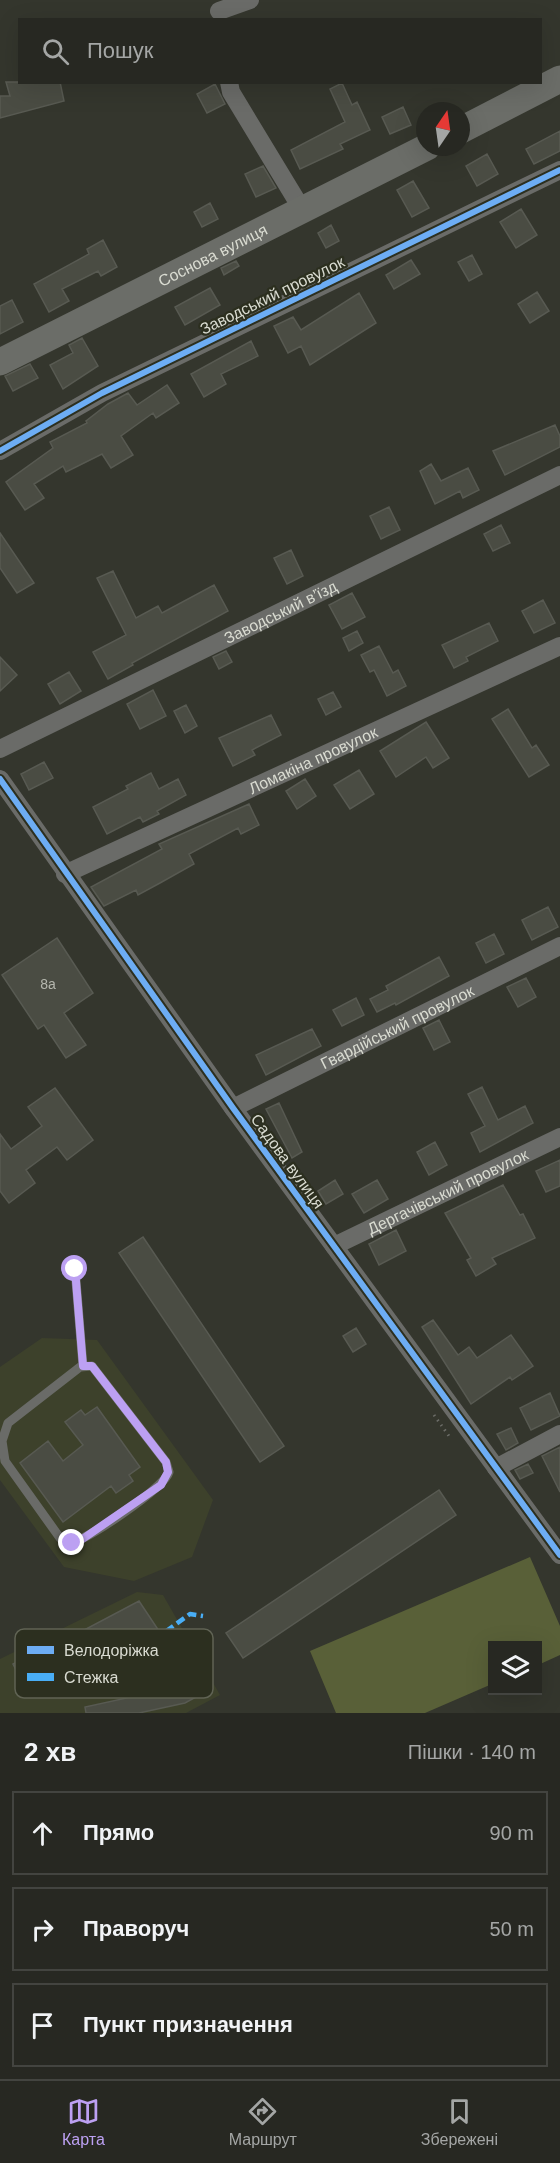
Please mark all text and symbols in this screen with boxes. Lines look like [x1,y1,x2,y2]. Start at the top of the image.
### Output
search box [18,18,542,84]
icon: search [39,35,72,68]
text: Пошук [87,38,153,63]
north arrow [416,102,470,156]
street label: Соснова вулиця [155,221,270,290]
street label: Заводський провулок [197,253,348,338]
street label: Заводський в’їзд [221,577,340,647]
street label: Ломакіна провулок [246,723,381,797]
house number: 8а [40,976,56,992]
street label: Гвардійський провулок [318,982,477,1072]
street label: Садова вулиця [248,1111,328,1212]
street label: Дергачівський провулок [365,1145,532,1238]
route start [61,1255,87,1281]
route end [58,1529,84,1555]
legend [15,1629,213,1698]
map controls [488,1641,542,1695]
button: layers [488,1641,542,1695]
text: Велодоріжка [64,1642,159,1659]
text: Стежка [64,1669,118,1686]
text: 2 хв [24,1737,76,1767]
text: Пішки · 140 m [408,1741,536,1763]
icon: ahead [26,1817,59,1850]
text: Прямо [83,1820,154,1845]
text: 90 m [490,1822,534,1844]
icon: right [26,1913,59,1946]
text: Праворуч [83,1916,189,1941]
text: 50 m [490,1918,534,1940]
icon: arrive [26,2009,59,2042]
text: Пункт призначення [83,2012,293,2037]
tab: Карта [62,2095,105,2149]
tab: Маршрут [229,2095,297,2149]
tab: Збережені [421,2095,498,2149]

